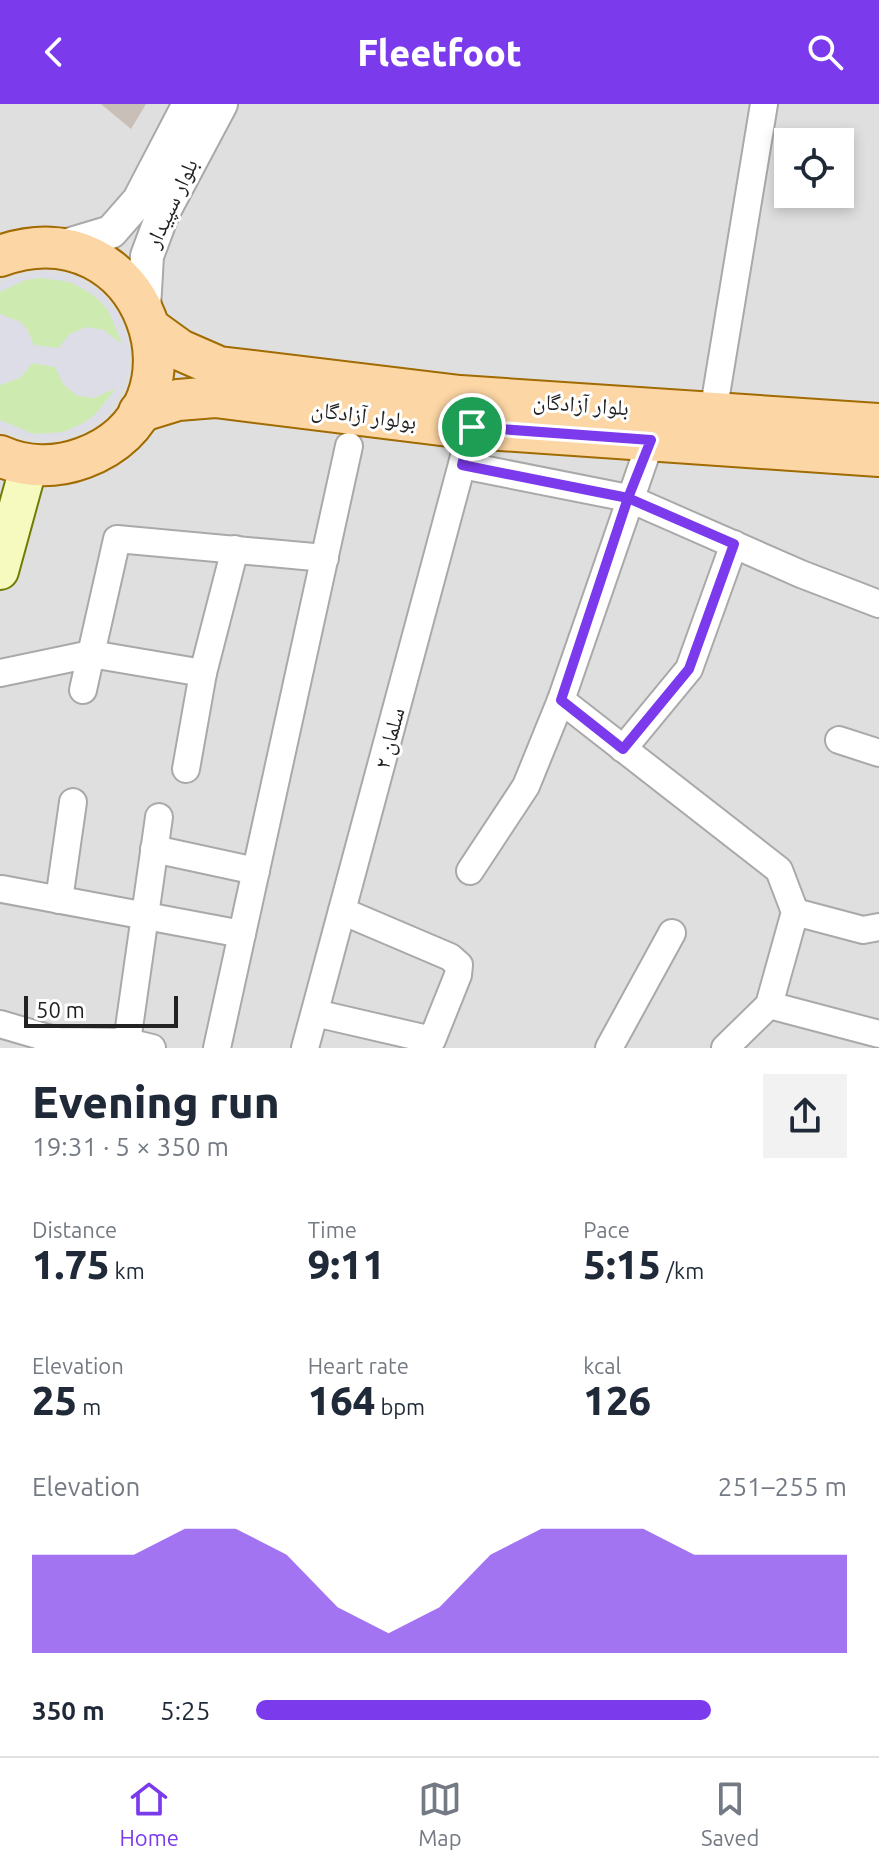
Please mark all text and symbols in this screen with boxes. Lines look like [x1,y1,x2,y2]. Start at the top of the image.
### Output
icon: back [32,30,76,74]
icon: search [803,30,847,74]
text: Fleetfoot [357,32,522,73]
map controls [774,128,854,208]
button: locate [774,128,854,208]
street label: بلوار سپیدار [139,154,204,253]
street label: بلوار آزادگان [532,388,630,421]
pin [438,393,506,461]
street label: بولوار آزادگان [310,396,418,435]
icon: arrive [450,405,494,449]
street label: سلمان ۲ [368,705,411,772]
scale bar [24,992,178,1028]
text: 50 m [36,997,85,1022]
button: share [763,1074,847,1158]
text: Evening run [32,1077,280,1126]
text: 19:31 · 5 × 350 m [32,1132,229,1161]
text: Distance [32,1217,117,1242]
text: Time [308,1217,357,1242]
text: Pace [583,1217,630,1242]
text: 1.75 [32,1242,110,1287]
text: 9:11 [308,1242,385,1287]
text: 5:15 [583,1242,661,1287]
text: km [110,1258,145,1283]
text: /km [661,1258,704,1283]
text: Elevation [32,1353,124,1378]
text: Heart rate [308,1353,409,1378]
text: kcal [583,1353,621,1378]
text: 25 [32,1378,77,1423]
text: 164 [308,1378,375,1423]
text: 126 [583,1378,651,1423]
text: m [77,1394,101,1419]
text: bpm [375,1394,425,1419]
text: Elevation [32,1472,140,1501]
text: 251–255 m [718,1472,847,1501]
text: 350 m [32,1696,105,1725]
text: 5:25 [160,1696,210,1725]
tab: Home [120,1777,179,1850]
tab: Map [418,1777,462,1850]
tab: Saved [701,1777,759,1850]

